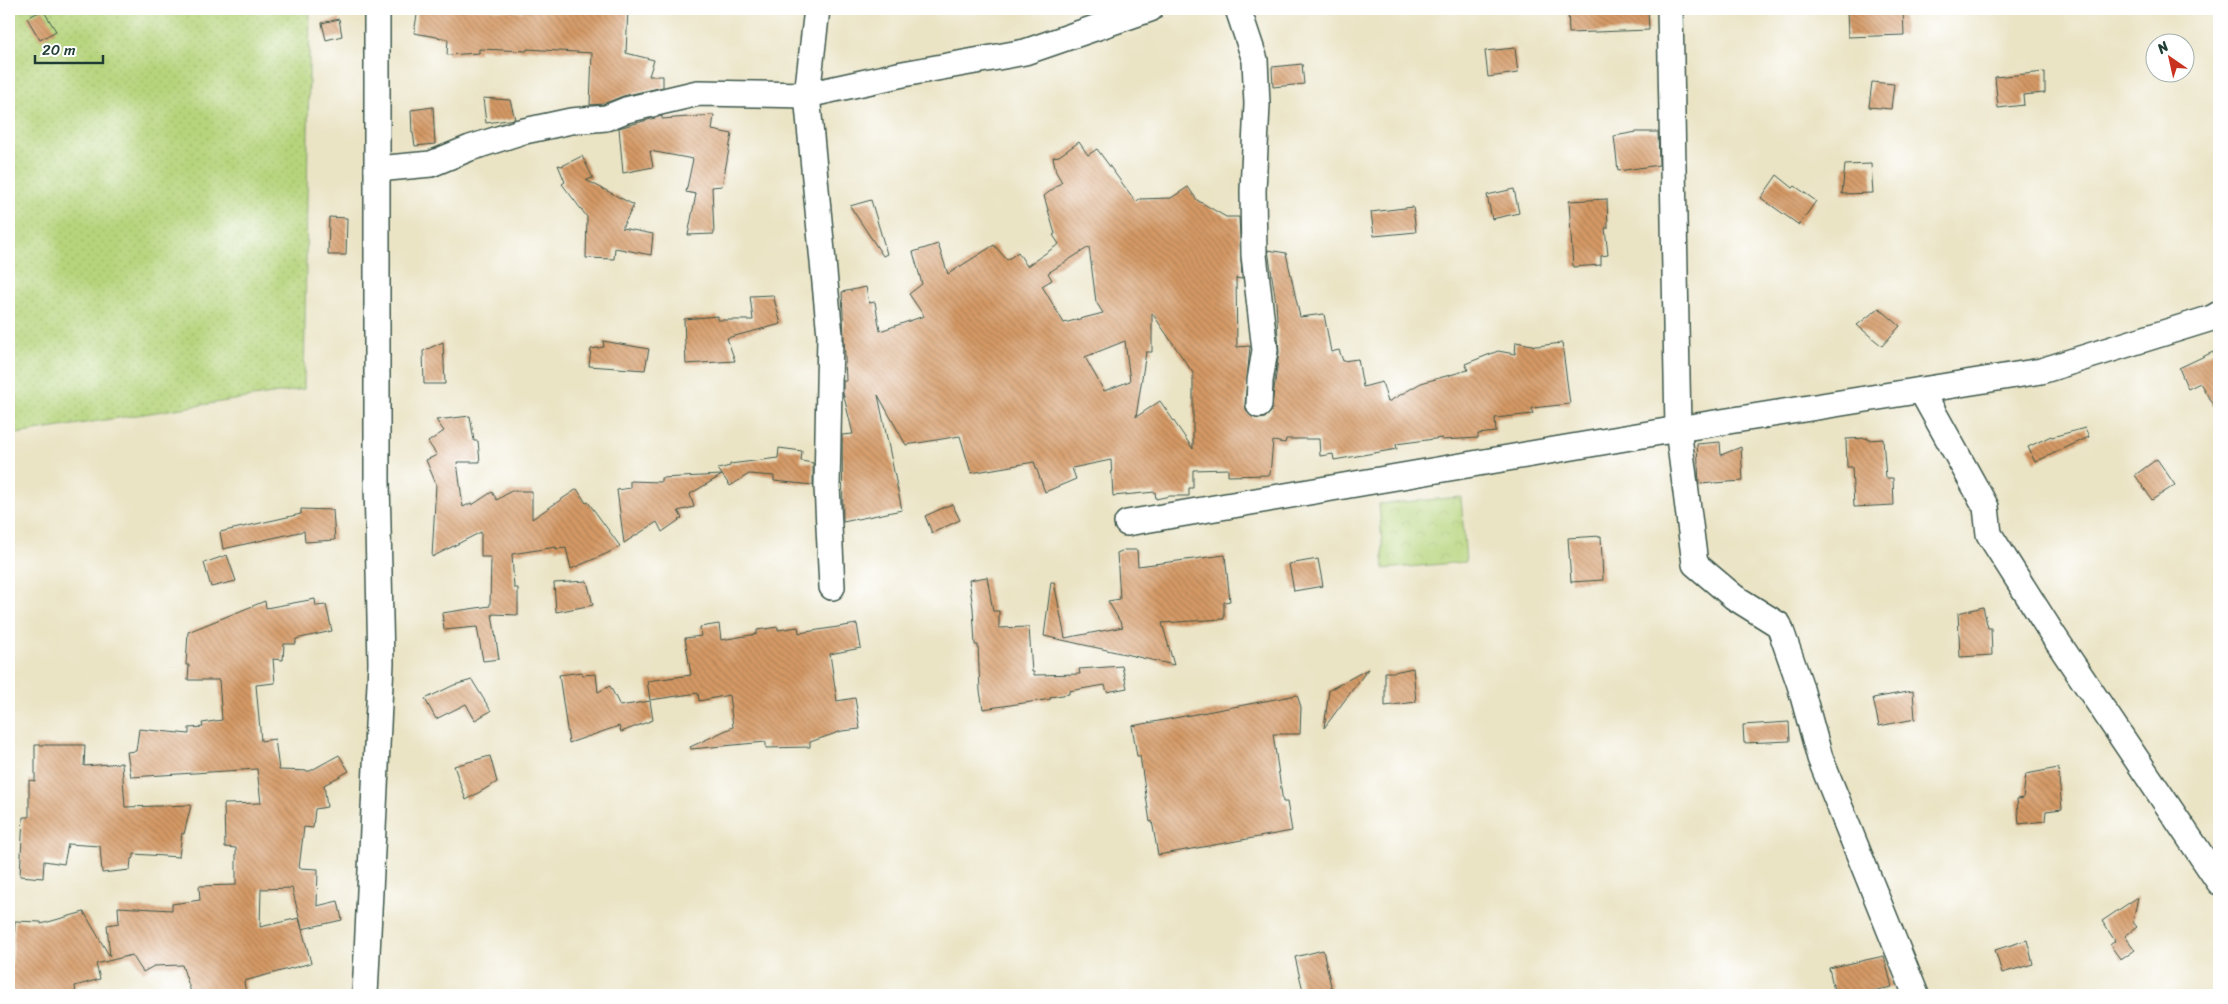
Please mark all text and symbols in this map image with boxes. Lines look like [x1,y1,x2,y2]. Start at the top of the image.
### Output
scale bar [35,32,102,64]
north arrow [2146,32,2196,82]
text: N [2151,34,2174,61]
text: 20 m [42,37,76,63]

